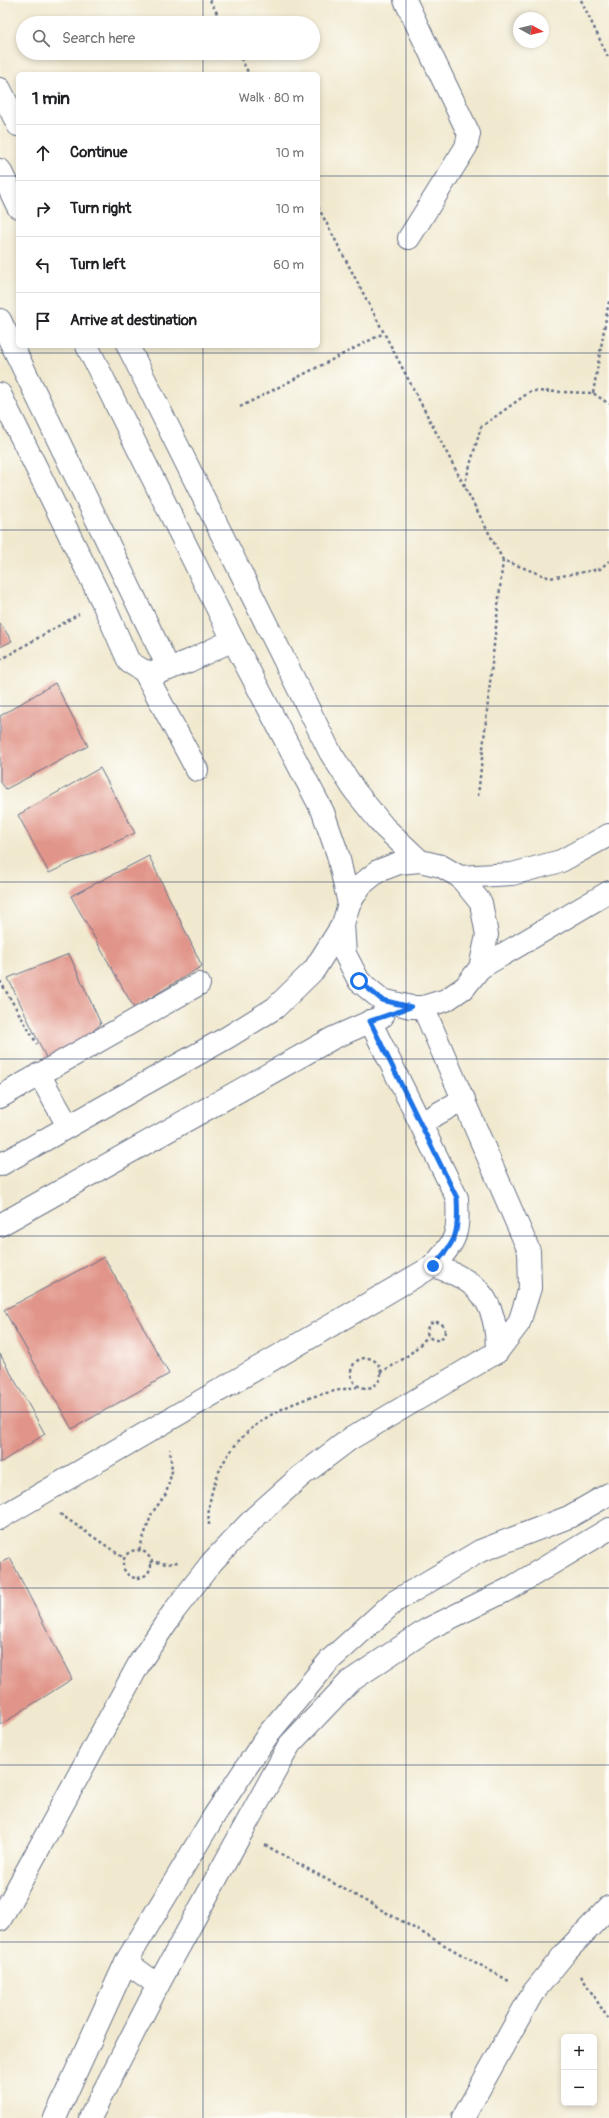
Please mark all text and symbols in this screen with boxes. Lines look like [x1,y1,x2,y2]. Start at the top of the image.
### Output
north arrow [513,12,549,48]
search box [16,16,320,60]
icon: search [30,27,52,49]
text: Search here [62,29,135,48]
text: 1 min [32,88,70,109]
text: Walk · 80 m [239,90,304,106]
icon: ahead [32,142,54,164]
text: Continue [70,143,128,162]
text: 10 m [276,145,304,161]
icon: right [32,198,54,220]
text: Turn right [70,199,131,218]
text: 10 m [276,201,304,217]
icon: left [32,254,54,276]
text: Turn left [70,255,126,274]
text: 60 m [273,257,304,273]
icon: arrive [32,310,54,332]
text: Arrive at destination [70,311,197,330]
route start [350,972,368,990]
route end [424,1257,442,1275]
map controls [561,2034,597,2106]
button: + [561,2034,597,2070]
button: − [561,2070,597,2106]

